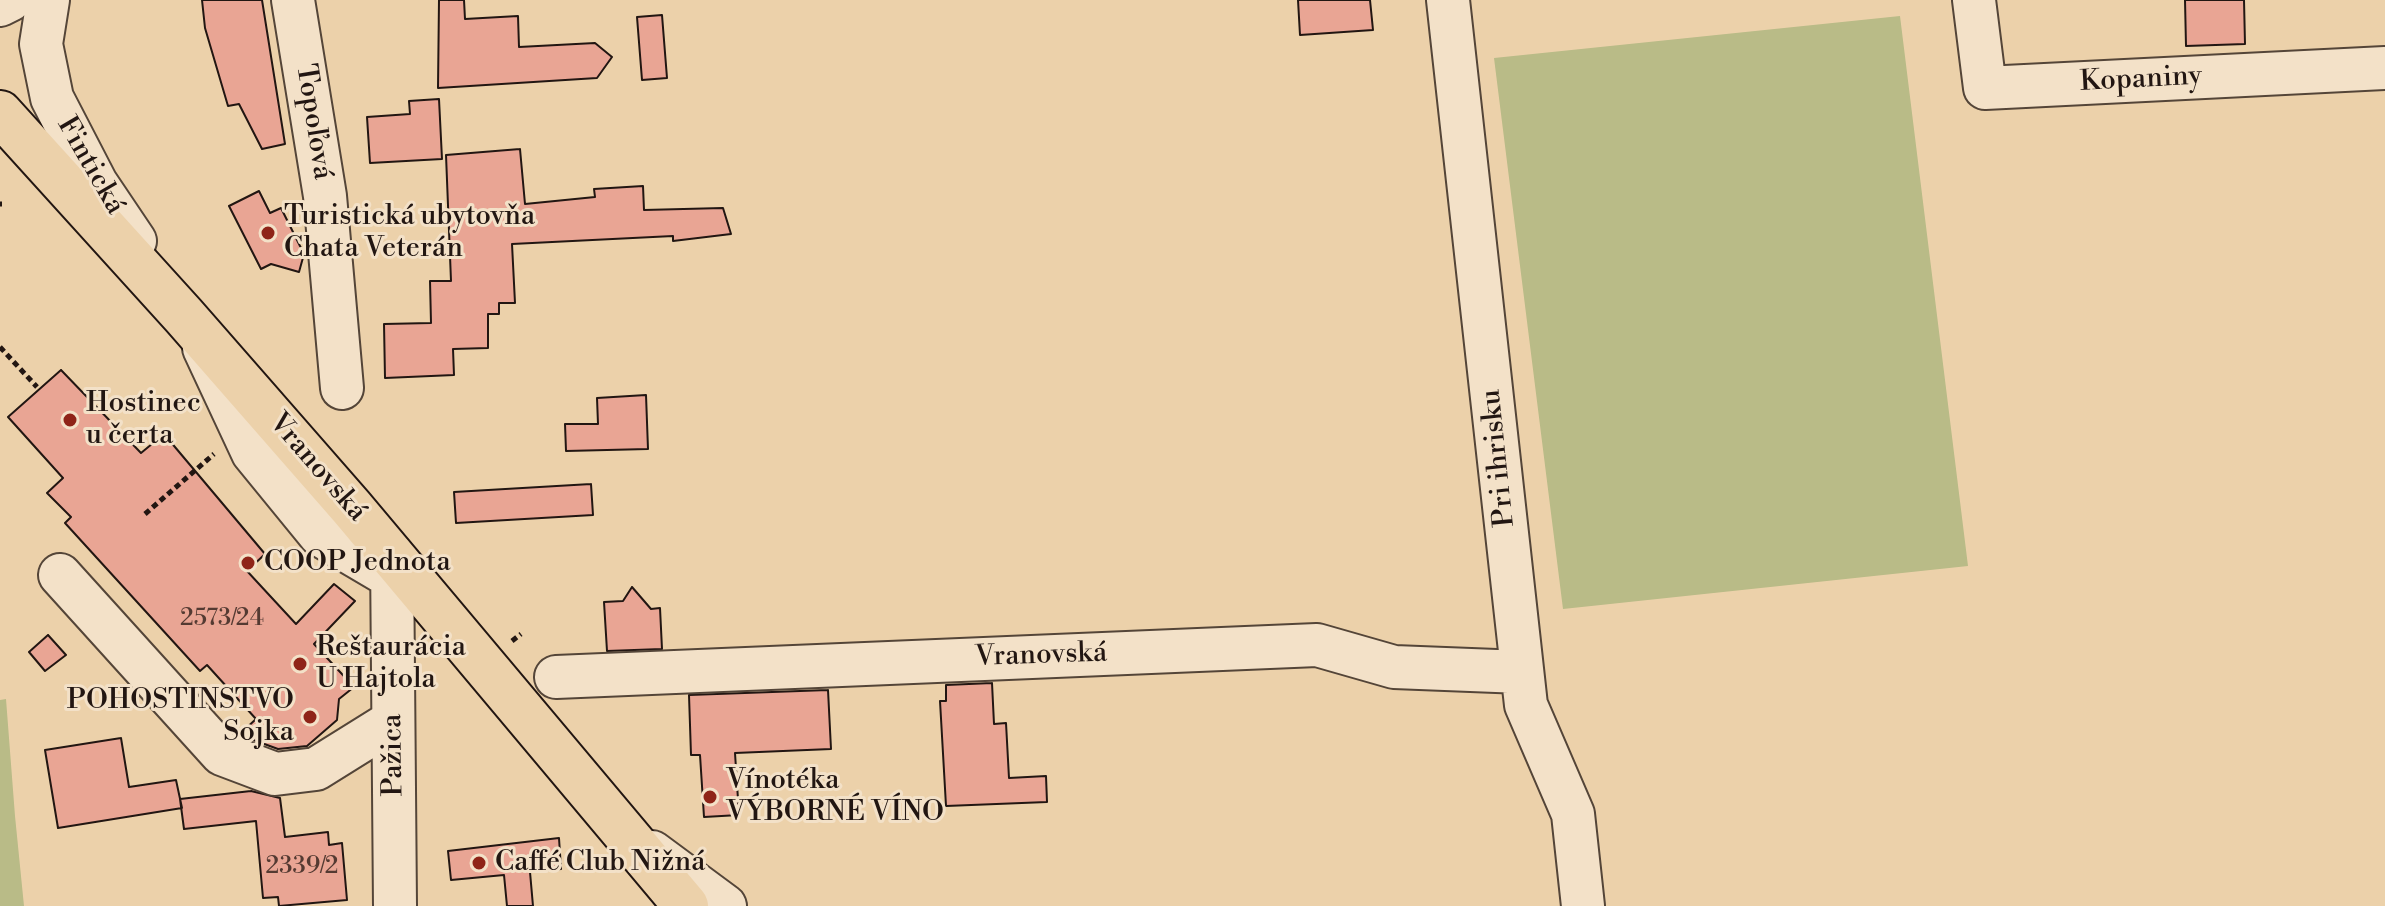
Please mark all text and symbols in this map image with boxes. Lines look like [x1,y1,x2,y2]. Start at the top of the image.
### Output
street label: Kopaniny [2079,60,2203,100]
street label: Topoľová [287,62,339,182]
street label: Fintická [49,111,131,221]
place label: Turistická ubytovňa Chata Veterán [284,200,535,266]
marker: Turistická ubytovňa Chata Veterán [259,224,277,242]
place label: Hostinec u čerta [86,387,201,453]
street label: Pri ihrisku [1475,387,1523,529]
street label: Vranovská [261,407,373,529]
marker: Hostinec u čerta [61,411,79,429]
place label: COOP Jednota [264,546,451,580]
marker: COOP Jednota [239,554,257,572]
house number: 2573/24 [180,605,264,633]
place label: Reštaurácia U Hajtola [316,631,466,697]
street label: Vranovská [974,637,1108,675]
marker: Reštaurácia U Hajtola [291,655,309,673]
place label: POHOSTINSTVO Sojka [67,684,294,750]
marker: POHOSTINSTVO Sojka [301,708,319,726]
street label: Pažica [376,713,412,797]
place label: Vínotéka VÝBORNÉ VÍNO [726,764,944,830]
marker: Vínotéka VÝBORNÉ VÍNO [701,788,719,806]
place label: Caffé Club Nižná [495,846,705,880]
house number: 2339/2 [266,853,338,881]
marker: Caffé Club Nižná [470,854,488,872]

